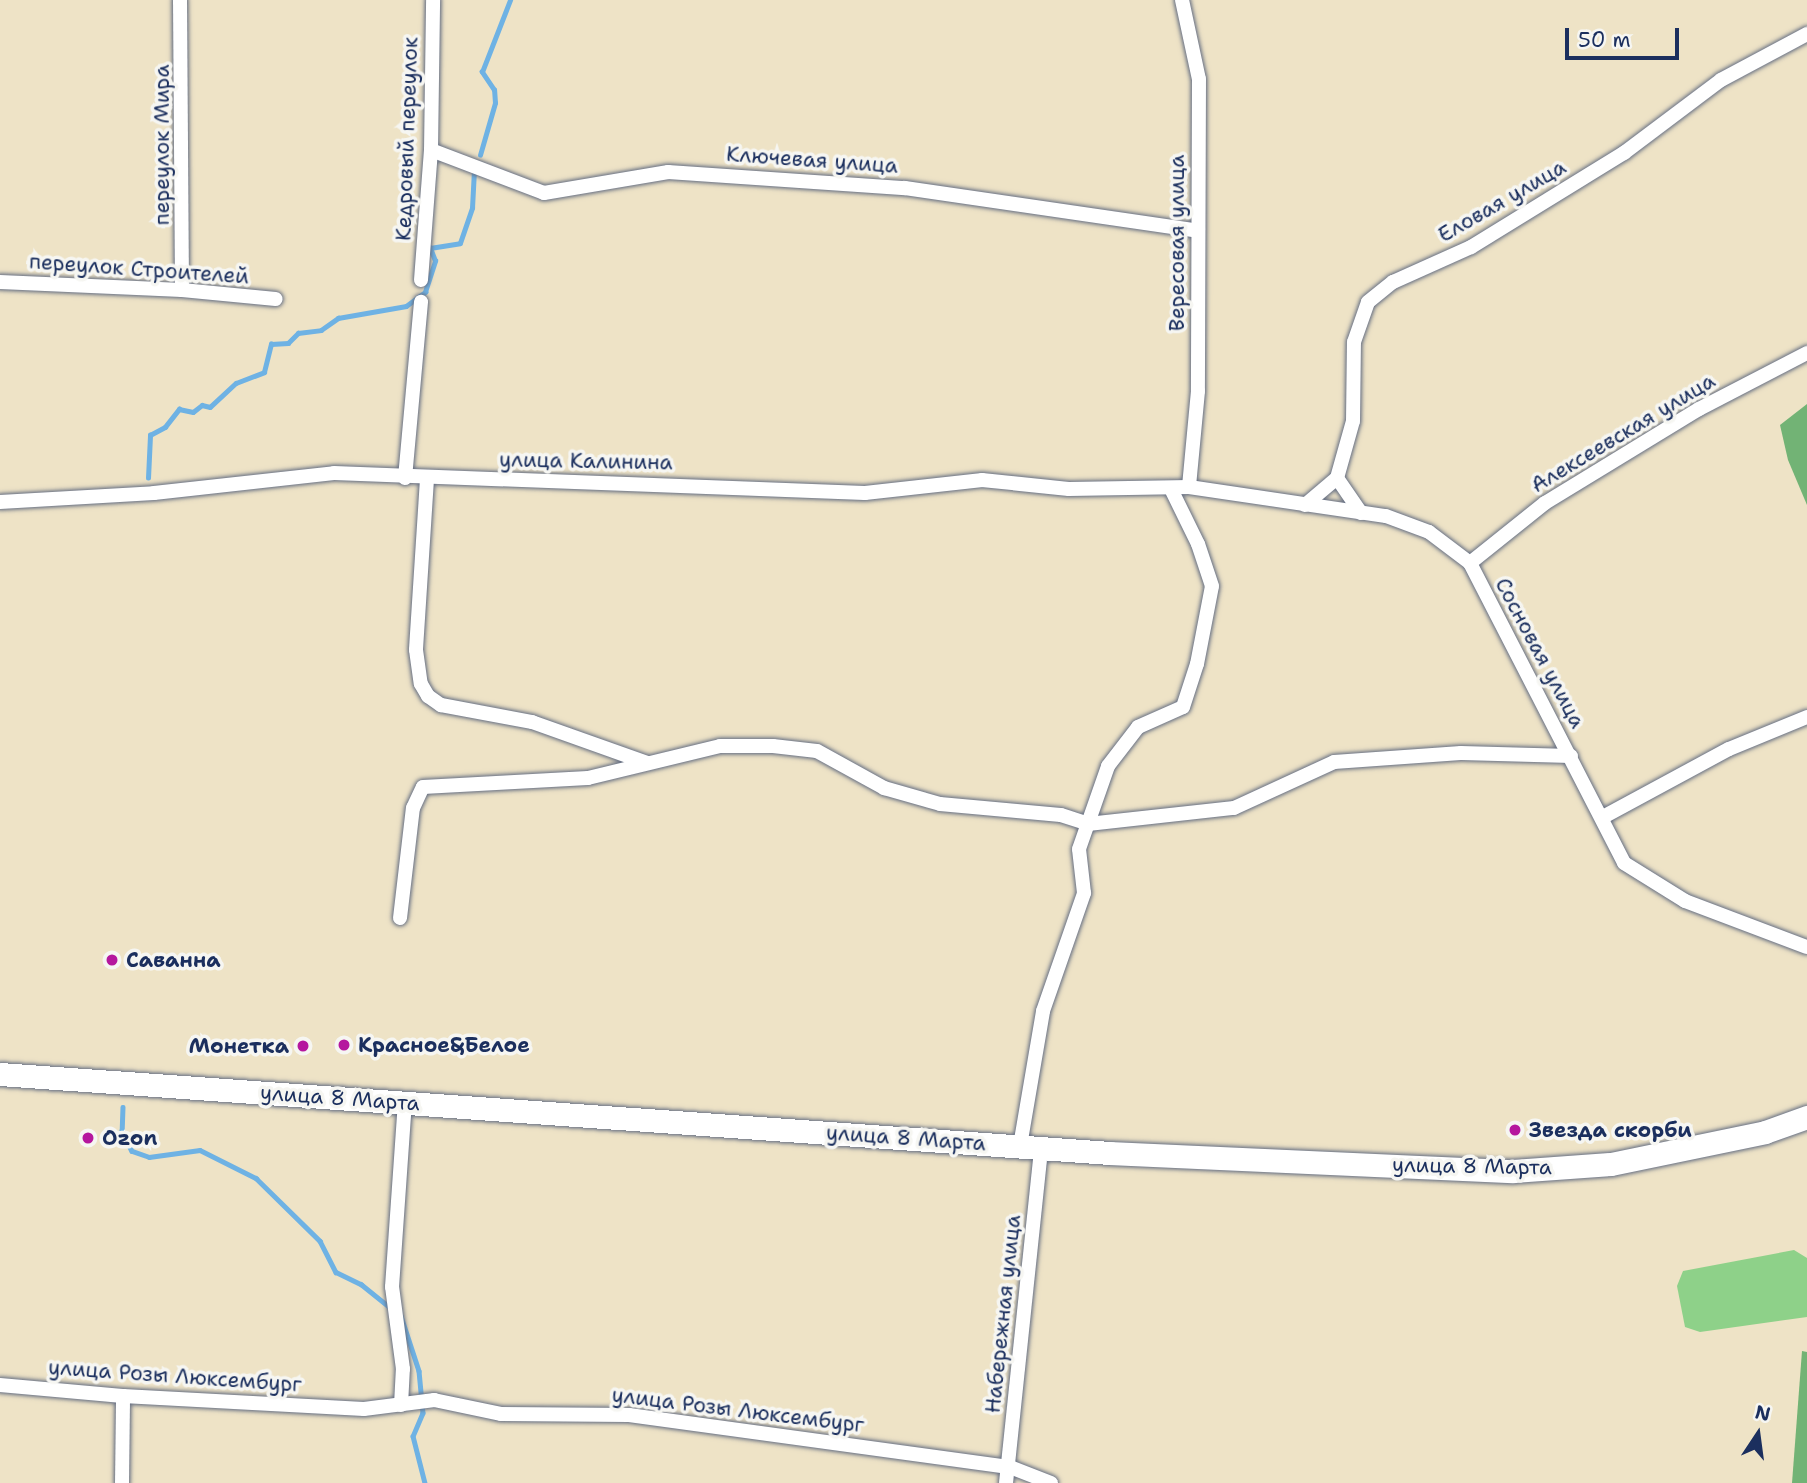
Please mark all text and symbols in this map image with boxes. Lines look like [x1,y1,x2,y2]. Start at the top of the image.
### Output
scale bar [1569,14,1683,58]
text: 50 m [1578,26,1631,54]
street label: Кедровый переулок [391,37,423,241]
street label: переулок Мира [149,65,175,225]
street label: Ключевая улица [725,141,899,179]
street label: Еловая улица [1434,154,1570,248]
street label: Вересовая улица [1164,155,1190,331]
street label: переулок Строителей [28,249,250,289]
street label: Алексеевская улица [1526,368,1720,498]
street label: улица Калинина [499,447,673,475]
street label: Сосновая улица [1490,574,1590,732]
place label: Саванна [126,947,221,973]
marker: Саванна [104,952,120,968]
place label: Красное&Белое [358,1032,530,1058]
place label: Монетка [189,1033,289,1059]
marker: Красное&Белое [336,1037,352,1053]
marker: Монетка [295,1038,311,1054]
street label: улица 8 Марта [259,1080,421,1116]
place label: Звезда скорби [1529,1117,1692,1143]
street label: улица 8 Марта [825,1120,987,1156]
marker: Звезда скорби [1507,1122,1523,1138]
place label: Ozon [102,1125,157,1151]
marker: Ozon [80,1130,96,1146]
street label: улица 8 Марта [1392,1152,1552,1180]
street label: Набережная улица [980,1214,1026,1414]
street label: улица Розы Люксембург [48,1355,302,1397]
street label: улица Розы Люксембург [610,1382,866,1438]
north arrow [1723,1399,1793,1469]
text: N [1753,1399,1773,1427]

